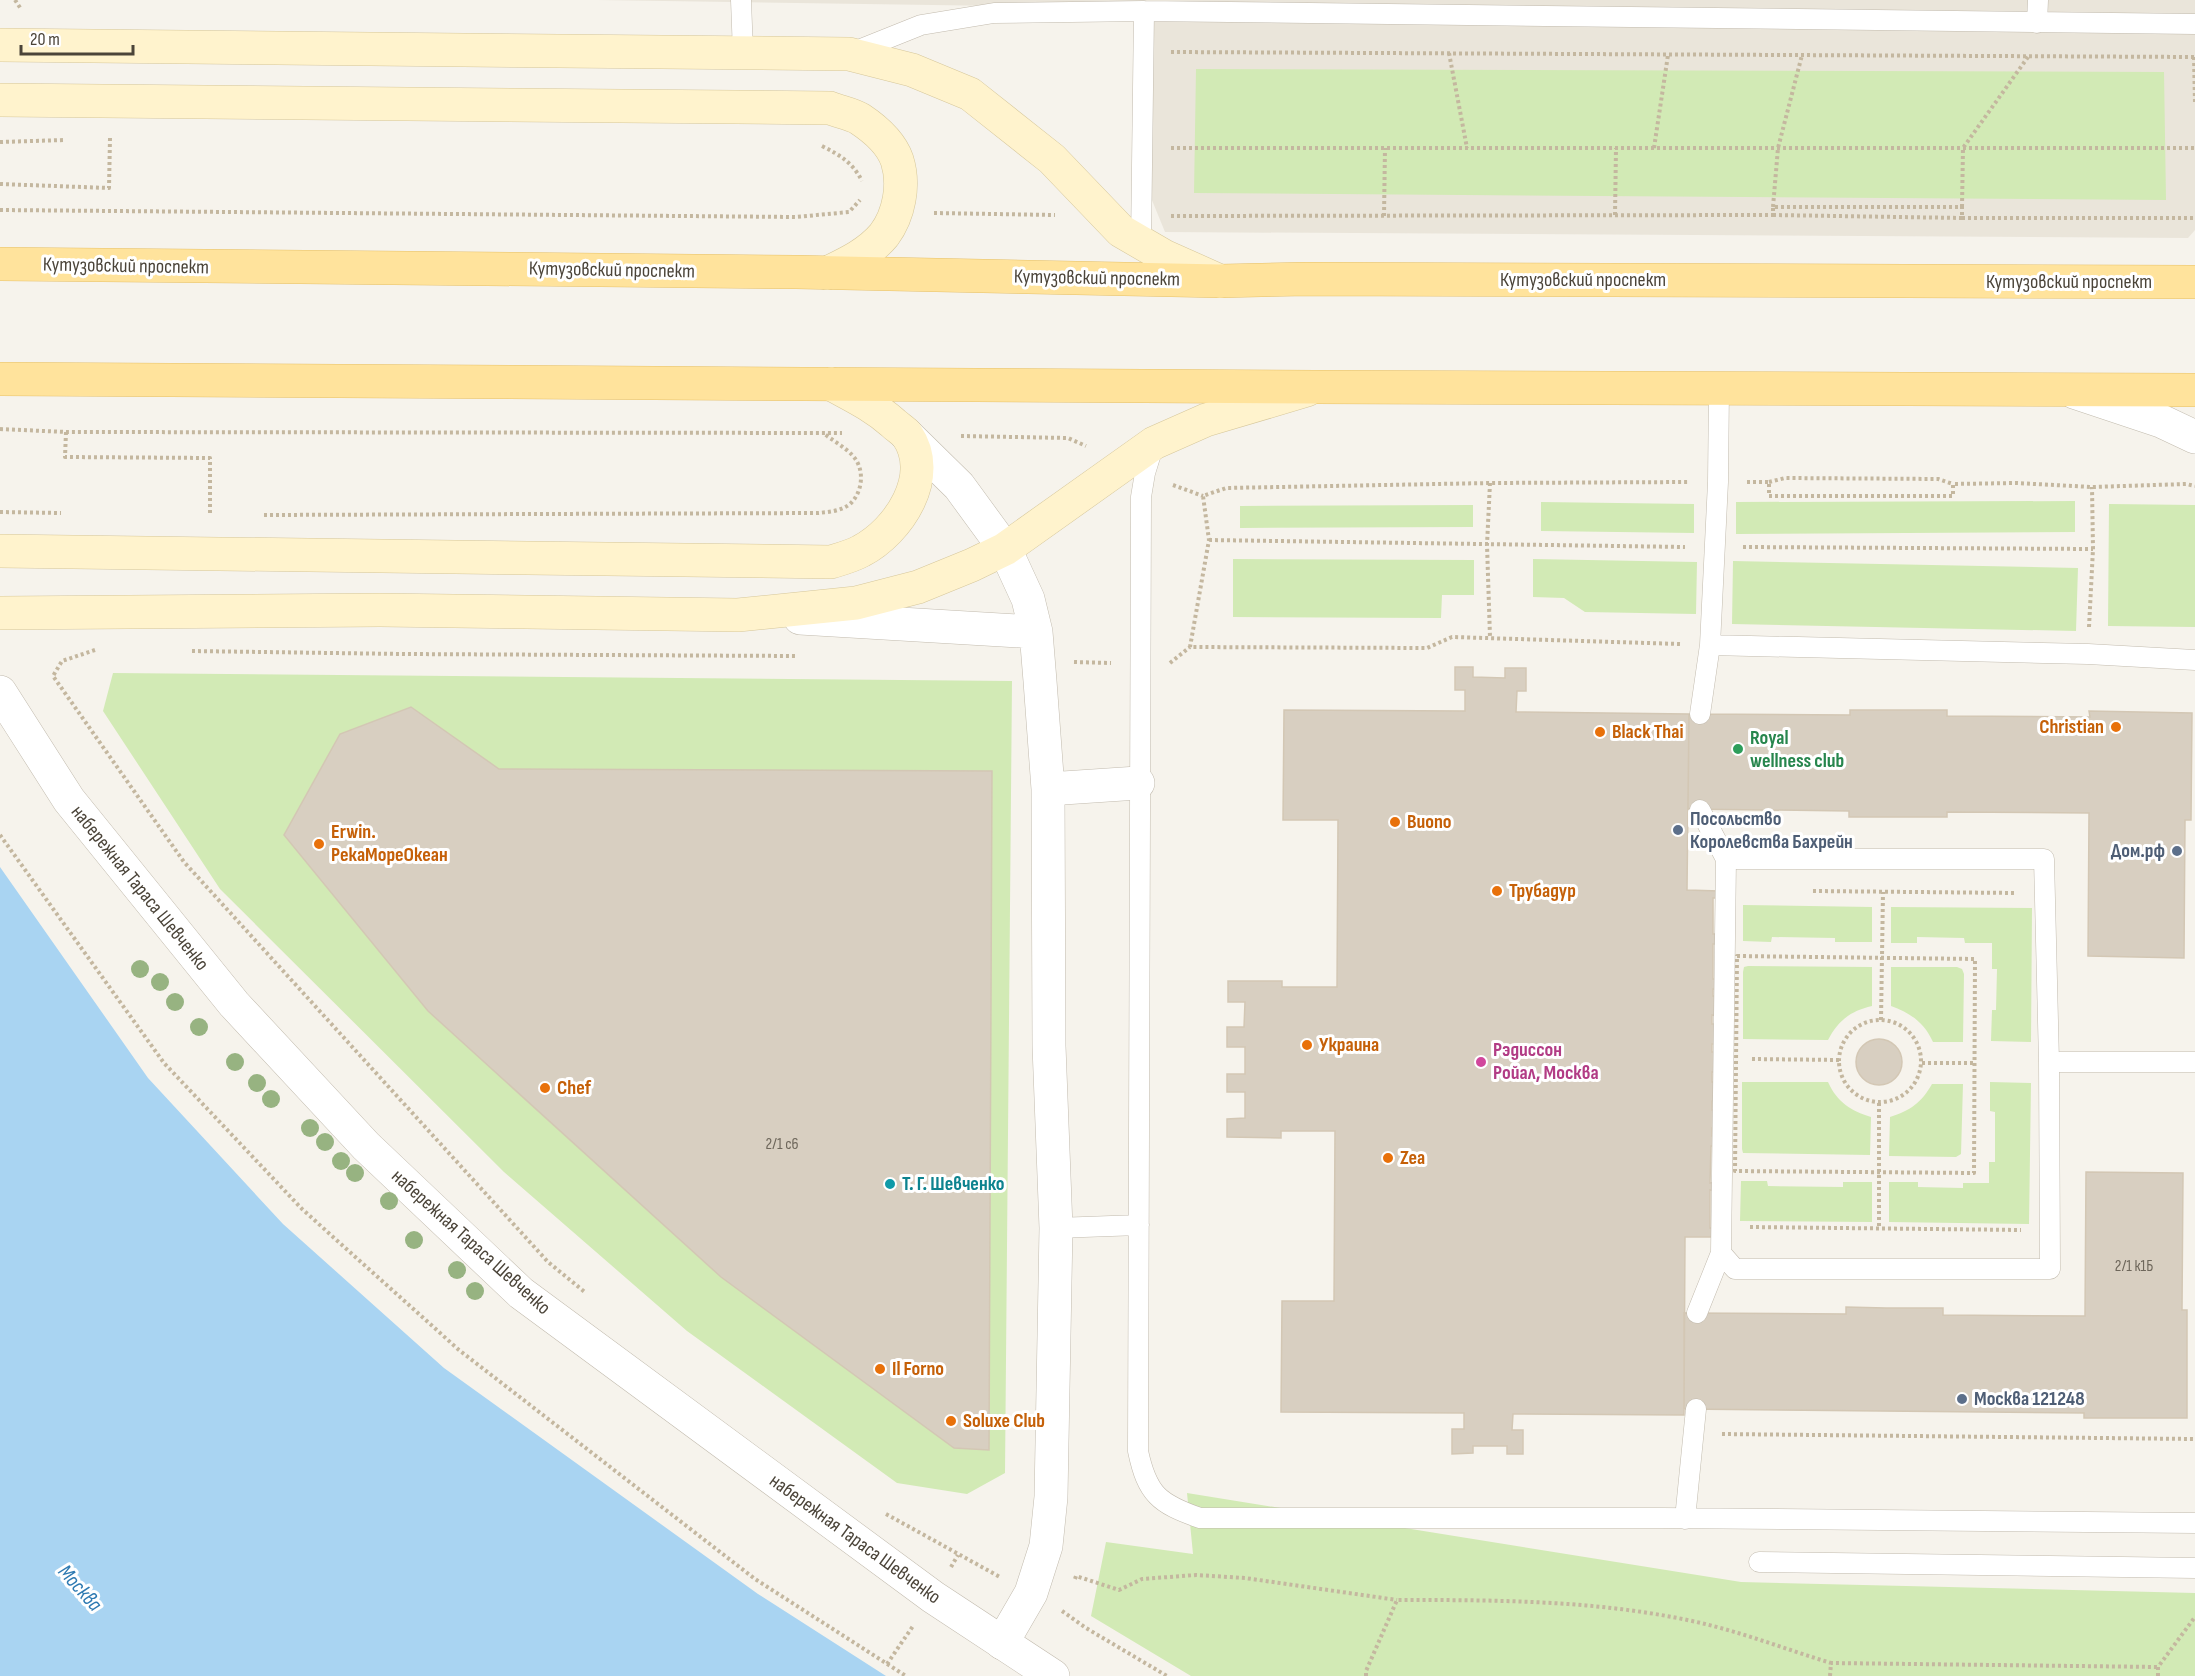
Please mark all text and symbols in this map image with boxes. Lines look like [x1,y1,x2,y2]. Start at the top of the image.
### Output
scale bar [21,18,134,56]
text: 20 m [30,29,60,50]
street label: Кутузовский проспект [43,253,209,279]
street label: Кутузовский проспект [529,257,695,283]
street label: Кутузовский проспект [1014,265,1180,291]
street label: Кутузовский проспект [1500,268,1666,292]
street label: Кутузовский проспект [1986,270,2152,294]
place label: Christian [2039,715,2104,739]
place label: Black Thai [1612,720,1683,744]
marker: Christian [2109,720,2123,734]
marker: Black Thai [1593,725,1607,739]
place label: Royal wellness club [1750,726,1844,773]
marker: Royal wellness club [1731,742,1745,756]
street label: набережная Тараса Шевченко [66,800,214,976]
place label: Посольство Королевства Бахрейн [1690,807,1853,854]
place label: Buono [1407,810,1452,834]
marker: Buono [1388,815,1402,829]
place label: Erwin. РекаМореОкеан [331,820,448,867]
marker: Посольство Королевства Бахрейн [1671,823,1685,837]
marker: Erwin. РекаМореОкеан [312,837,326,851]
place label: Дом.рф [2111,839,2165,863]
marker: Дом.рф [2170,844,2184,858]
place label: Трубадур [1509,879,1576,903]
marker: Трубадур [1490,884,1504,898]
place label: Украина [1319,1033,1379,1057]
marker: Украина [1300,1038,1314,1052]
place label: Рэдиссон Ройал, Москва [1493,1038,1599,1085]
marker: Рэдиссон Ройал, Москва [1474,1055,1488,1069]
place label: Chef [557,1076,592,1100]
marker: Chef [538,1081,552,1095]
house number: 2/1 с6 [765,1135,799,1154]
place label: Zea [1400,1146,1425,1170]
marker: Zea [1381,1151,1395,1165]
street label: набережная Тараса Шевченко [386,1164,556,1320]
place label: Т. Г. Шевченко [902,1172,1005,1196]
marker: Т. Г. Шевченко [883,1177,897,1191]
house number: 2/1 к1Б [2115,1257,2153,1276]
place label: Il Forno [892,1357,944,1381]
marker: Il Forno [873,1362,887,1376]
place label: Москва 121248 [1974,1387,2085,1411]
marker: Москва 121248 [1955,1392,1969,1406]
place label: Soluxe Club [963,1409,1045,1433]
marker: Soluxe Club [944,1414,958,1428]
street label: набережная Тараса Шевченко [765,1469,945,1609]
water label: Москва [53,1560,108,1617]

